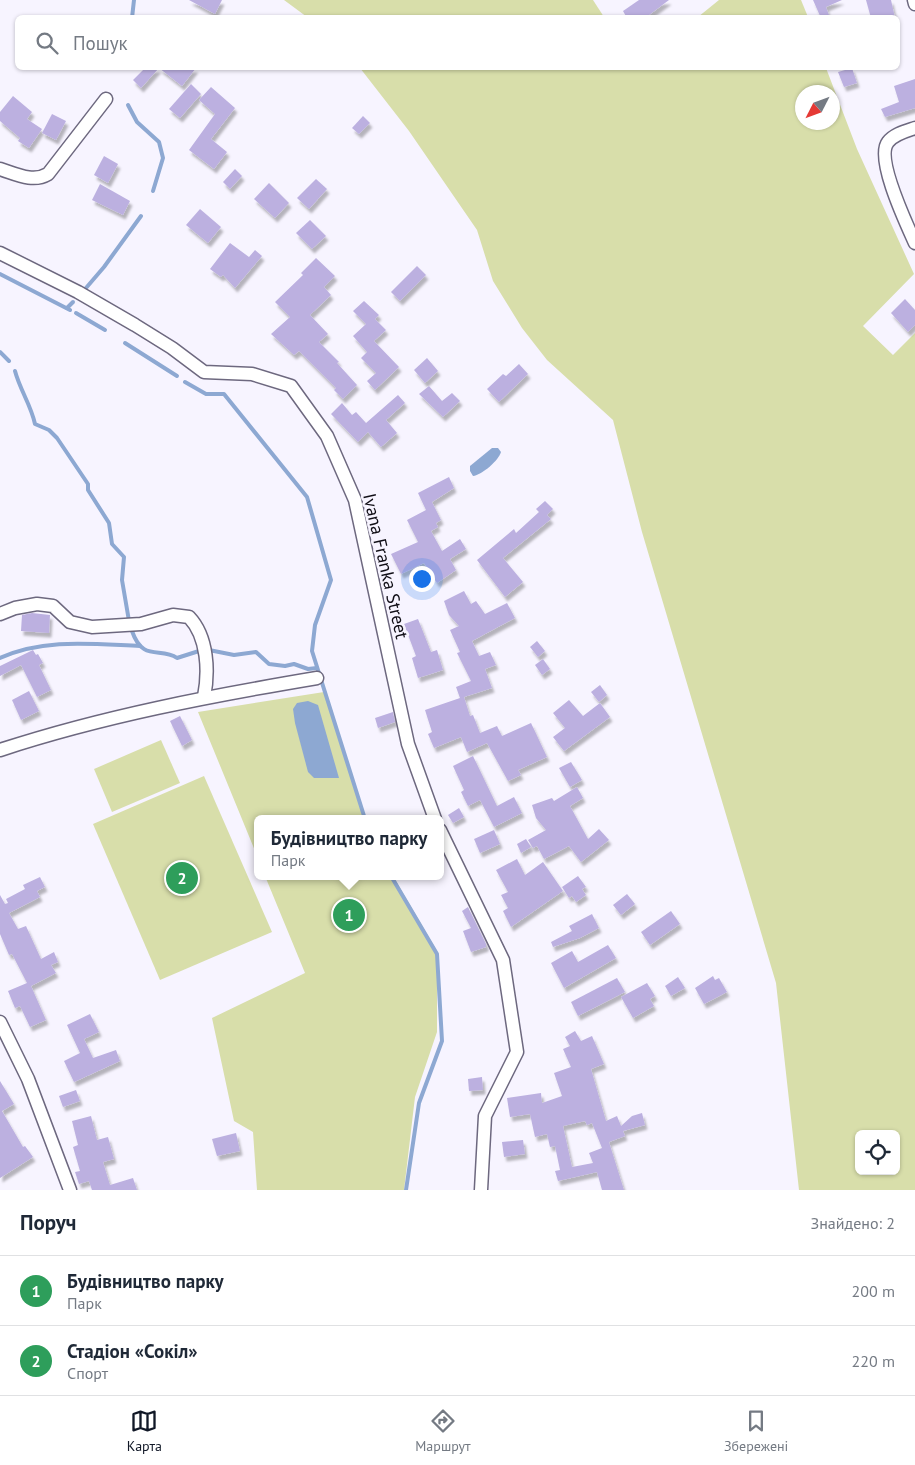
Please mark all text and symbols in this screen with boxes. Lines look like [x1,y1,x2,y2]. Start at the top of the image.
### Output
search box [15,15,900,70]
icon: search [33,29,61,57]
text: Пошук [73,31,128,55]
north arrow [795,85,840,130]
street label: Ivana Franka Street [358,491,414,641]
your location [409,566,435,592]
popup [254,815,444,880]
text: Будівництво парку [271,826,427,850]
text: Парк [271,850,306,870]
pin: 2 [166,859,198,897]
pin: 1 [333,896,365,934]
map controls [855,1130,900,1175]
button: locate [855,1130,900,1175]
text: Поруч [20,1209,76,1236]
text: Знайдено: 2 [811,1213,895,1233]
text: Будівництво парку [67,1269,224,1293]
text: 1 [31,1281,41,1301]
text: 200 m [852,1281,895,1301]
text: Парк [67,1293,102,1313]
text: Стадіон «Сокіл» [67,1339,198,1363]
text: 2 [31,1351,41,1371]
text: 220 m [852,1351,895,1371]
text: Спорт [67,1363,108,1383]
tab: Карта [127,1407,162,1455]
tab: Маршрут [415,1407,471,1455]
tab: Збережені [724,1407,788,1455]

